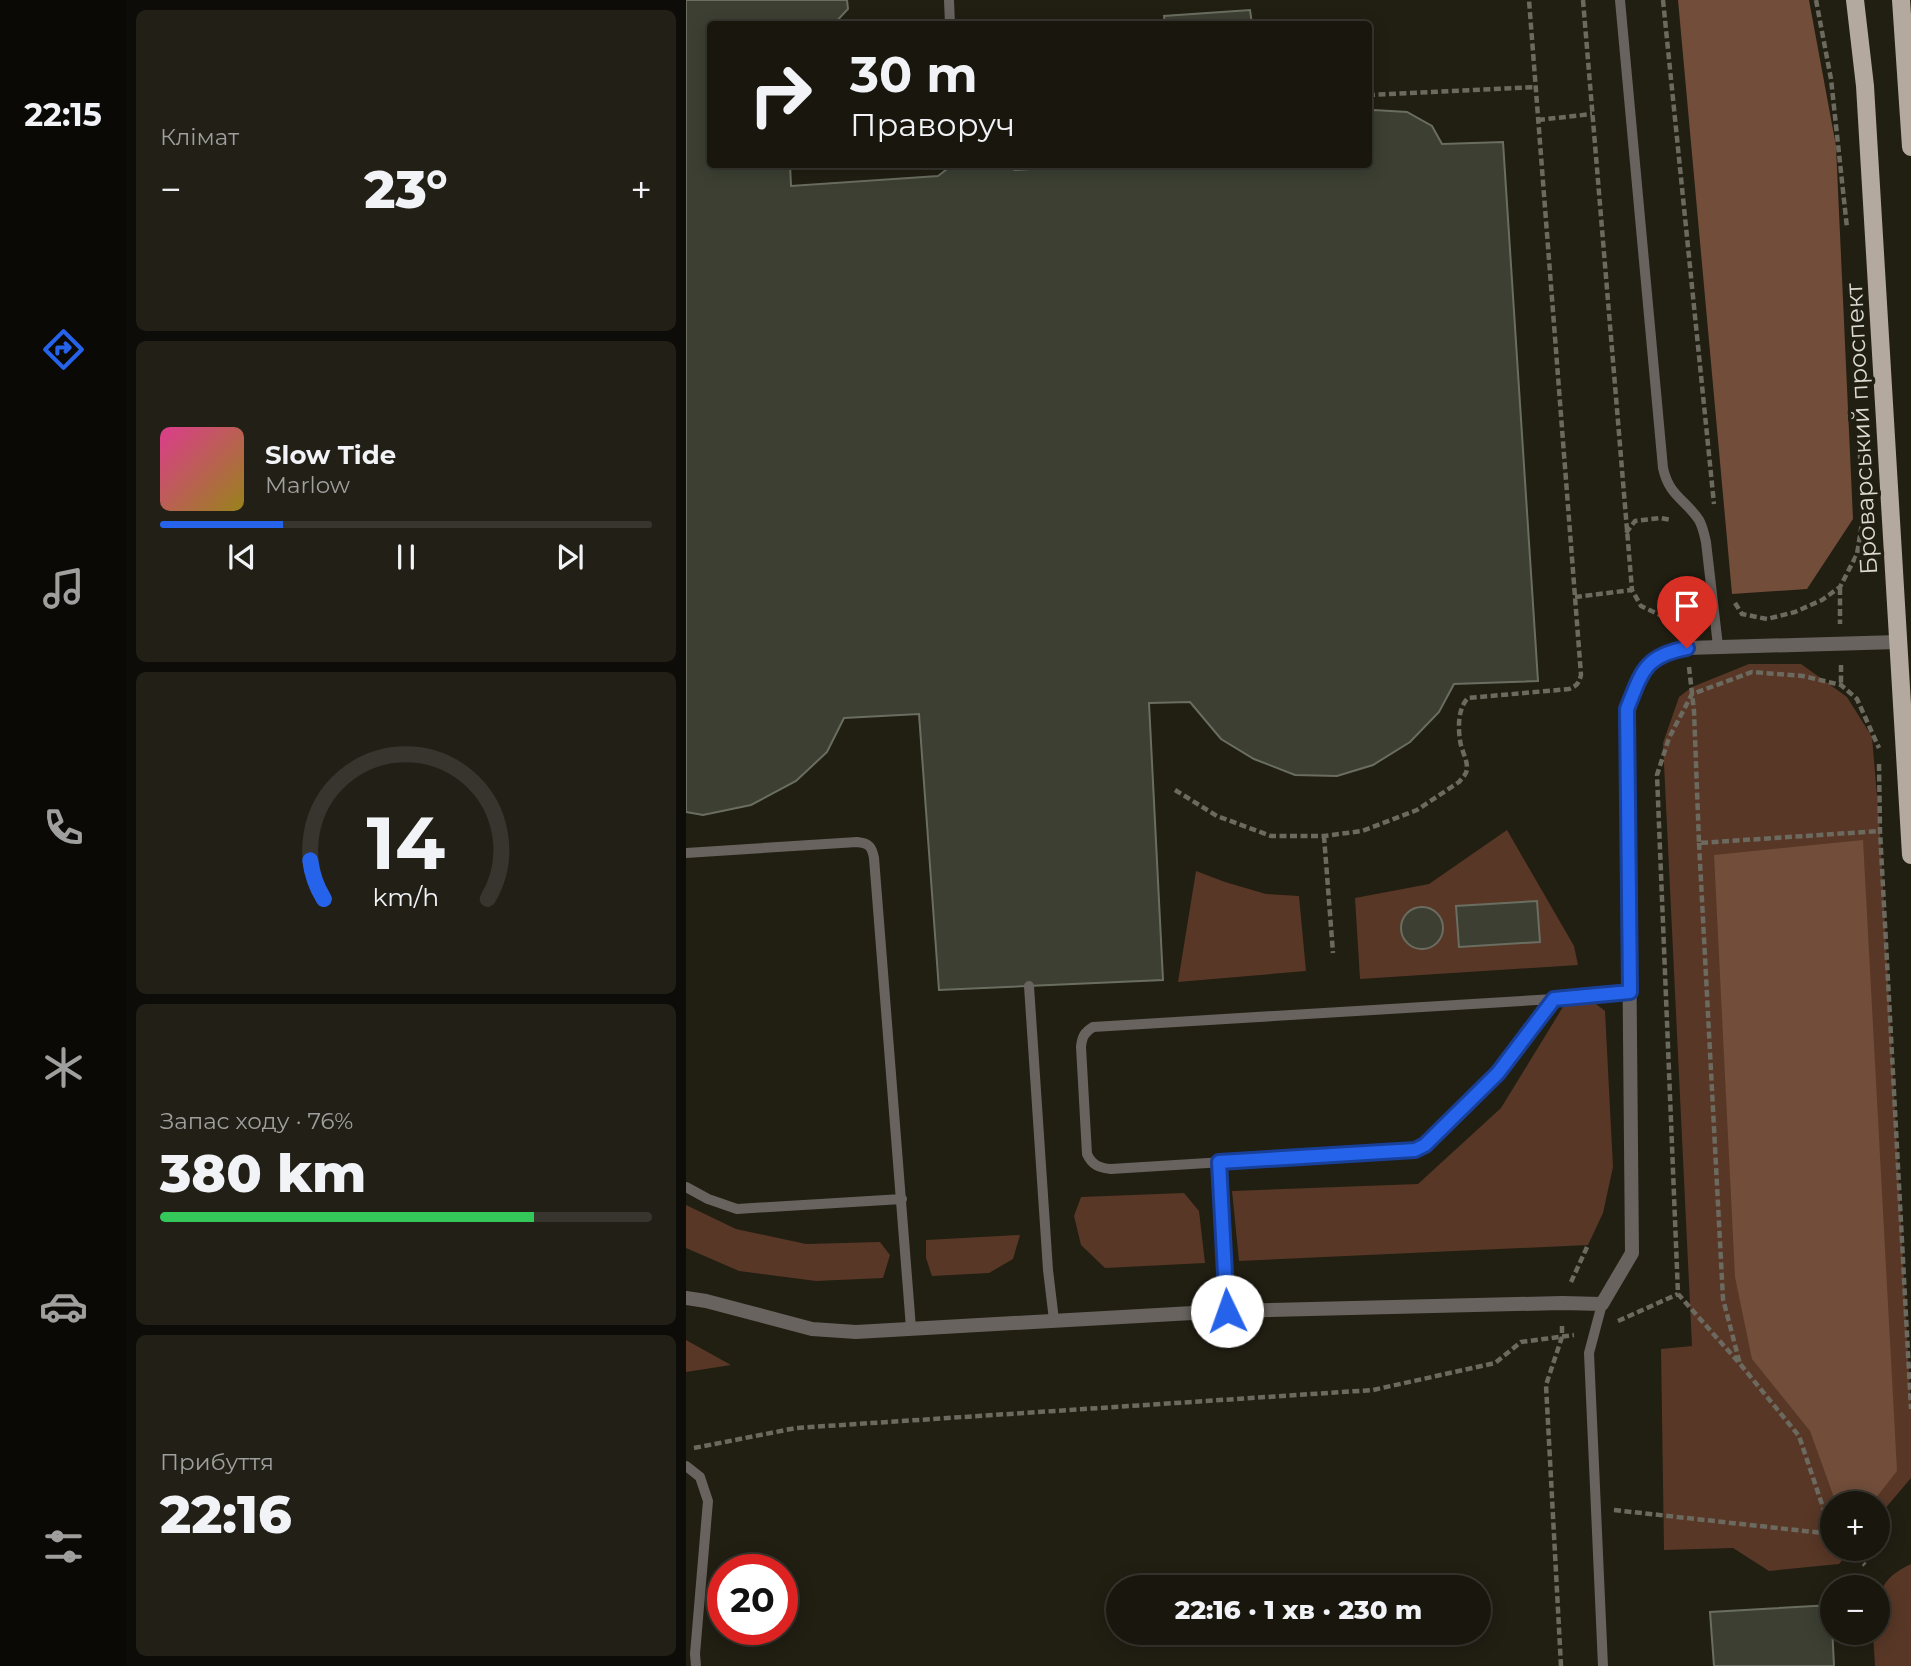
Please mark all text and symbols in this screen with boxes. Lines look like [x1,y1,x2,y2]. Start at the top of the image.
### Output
text: 30 m [850,45,978,104]
icon: right [735,49,826,140]
text: 22:15 [24,95,102,134]
text: Праворуч [850,105,1015,144]
text: Клімат [160,123,239,151]
text: 23° [364,158,448,221]
text: − [160,166,182,213]
text: + [630,166,652,213]
street label: Броварський проспект [1839,282,1883,576]
icon: directions [39,325,88,374]
text: Slow Tide [265,439,396,471]
text: Marlow [265,471,350,499]
icon: previous [223,538,261,576]
icon: pause [387,538,425,576]
icon: next [551,538,589,576]
icon: music [39,564,88,613]
pin [1657,576,1717,648]
icon: arrive [1668,587,1706,625]
text: 14 [367,799,445,887]
icon: phone [39,803,88,852]
text: km/h [373,882,439,912]
icon: climate [39,1043,88,1092]
text: Запас ходу · 76% [160,1107,353,1135]
text: 380 km [160,1142,366,1205]
position arrow [1190,1274,1264,1348]
icon: car [39,1282,88,1331]
text: Прибуття [160,1448,274,1476]
text: 22:16 [160,1483,292,1546]
map controls [1820,1491,1890,1645]
button: + [1820,1491,1890,1561]
icon: filters [39,1522,88,1571]
speed limit sign: 20 [707,1554,798,1645]
button: − [1820,1575,1890,1645]
text: 22:16 · 1 хв · 230 m [1175,1594,1422,1626]

